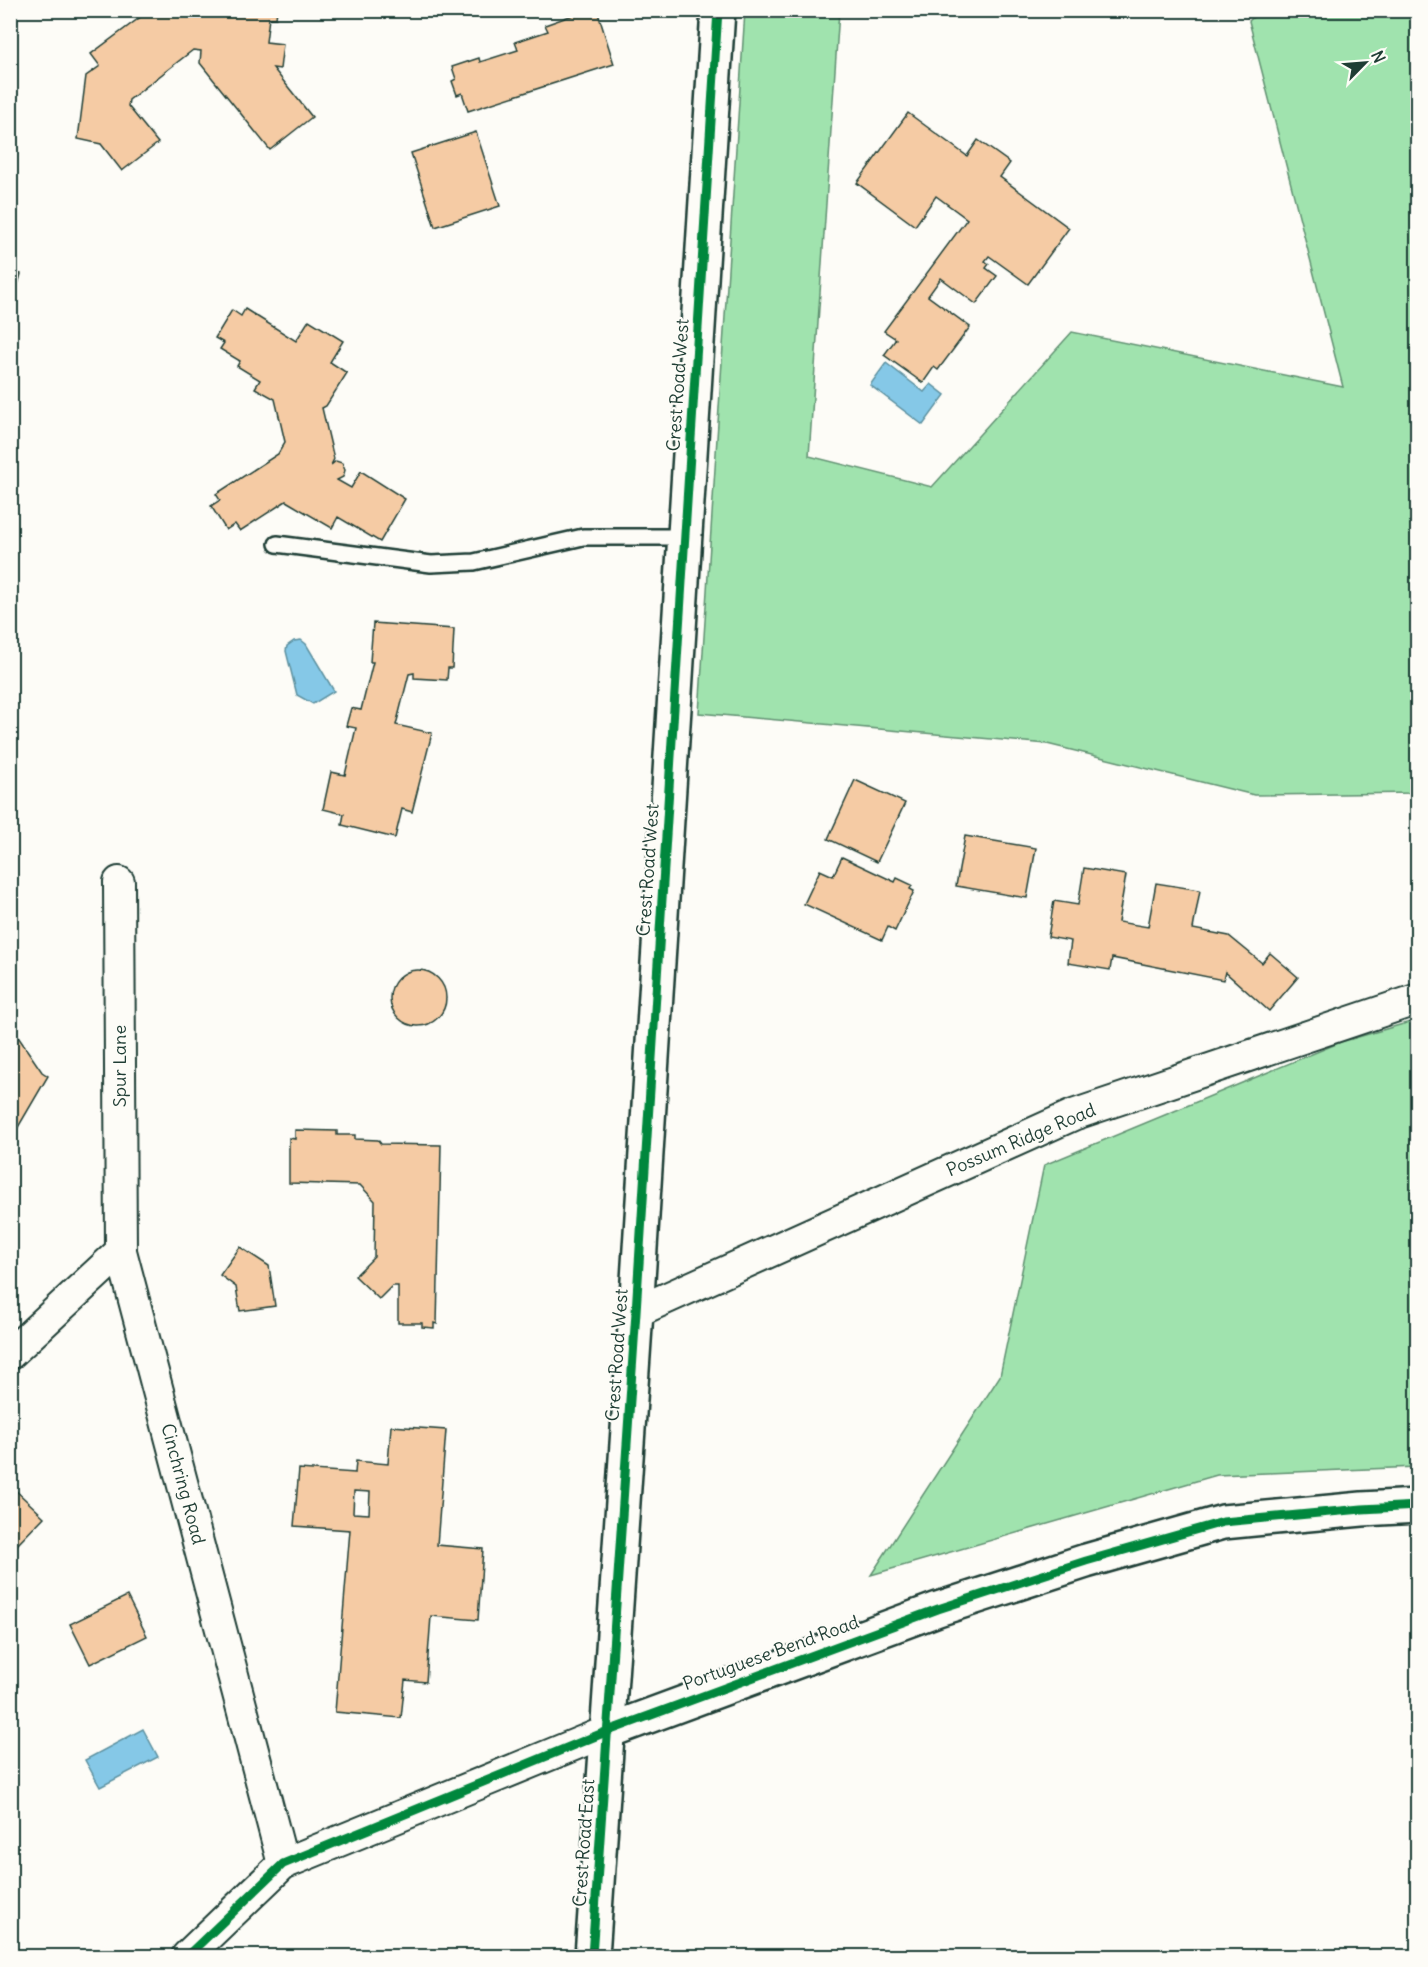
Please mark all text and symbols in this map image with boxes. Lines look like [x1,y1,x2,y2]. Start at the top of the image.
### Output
north arrow [1335,33,1395,93]
text: N [1367,47,1390,66]
street label: Crest Road West [661,318,694,452]
street label: Crest Road West [631,803,664,937]
street label: Spur Lane [108,1025,131,1107]
street label: Possum Ridge Road [943,1098,1099,1181]
street label: Crest Road West [600,1288,633,1422]
street label: Cinchring Road [156,1421,211,1547]
street label: Portuguese Bend Road [680,1610,862,1695]
street label: Crest Road East [568,1778,599,1908]

